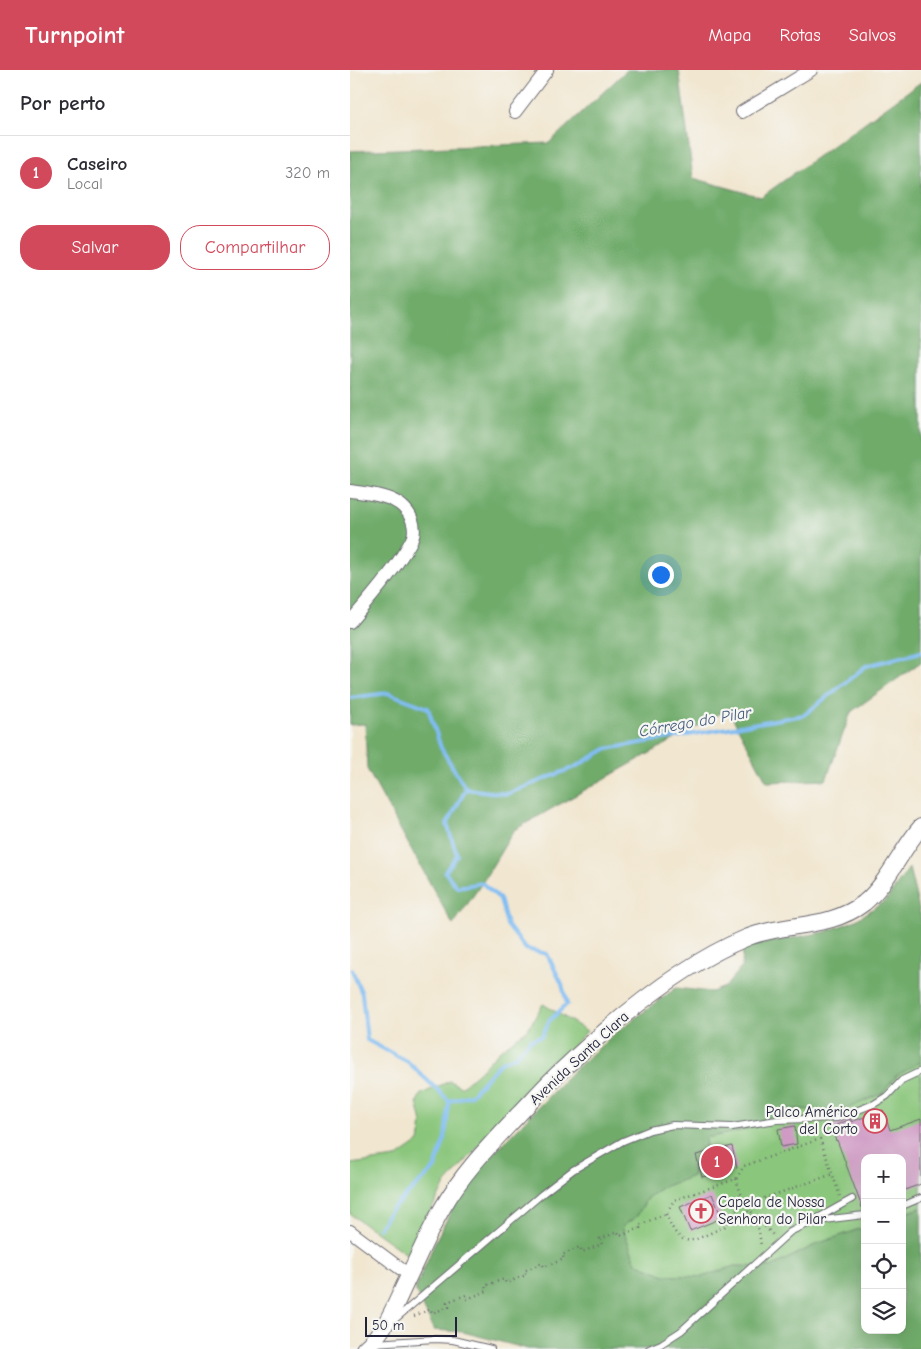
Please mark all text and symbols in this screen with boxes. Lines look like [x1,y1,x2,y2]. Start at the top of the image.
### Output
text: Turnpoint [25,21,124,49]
text: Mapa [708,25,752,46]
text: Rotas [780,25,821,46]
text: Salvos [849,25,896,46]
text: Por perto [20,91,105,115]
text: Caseiro [67,153,127,175]
text: 1 [33,164,39,182]
text: 320 m [285,164,330,182]
text: Local [67,175,103,193]
button: Salvar [20,225,170,270]
button: Compartilhar [180,225,330,270]
your location [648,562,674,588]
water label: Córrego do Pilar [638,703,753,741]
street label: Avenida Santa Clara [526,1007,632,1109]
place label: Palco Américo del Corto [766,1103,858,1138]
building icon: Palco Américo del Corto [862,1108,888,1134]
pin: 1 [701,1143,733,1181]
map controls [861,1154,906,1334]
button: + [861,1154,906,1199]
place label: Capela de Nossa Senhora do Pilar [718,1193,826,1228]
church icon: Capela de Nossa Senhora do Pilar [688,1198,714,1224]
button: − [861,1199,906,1244]
button: locate [861,1244,906,1289]
button: layers [861,1289,906,1334]
scale bar [365,1314,458,1337]
text: 50 m [372,1317,404,1334]

